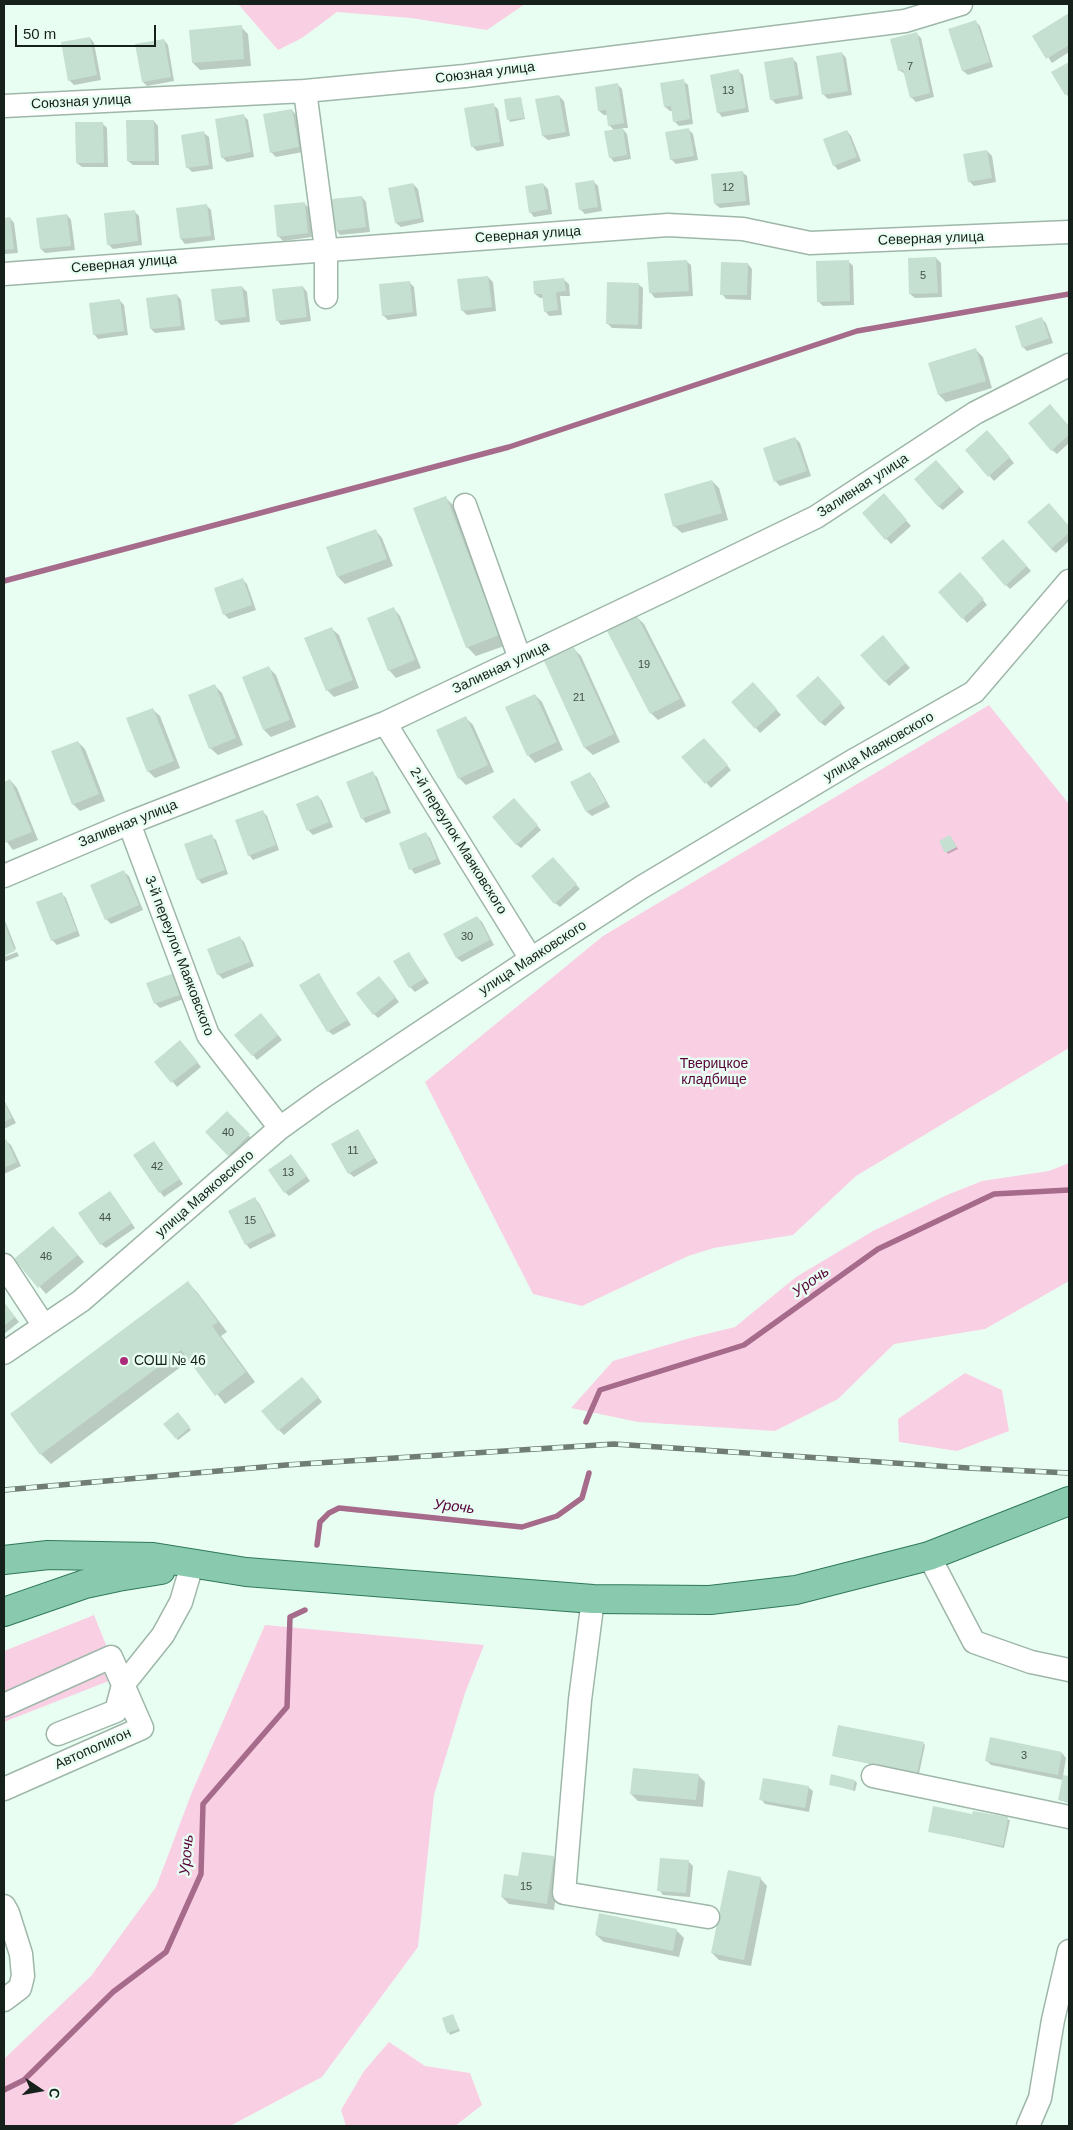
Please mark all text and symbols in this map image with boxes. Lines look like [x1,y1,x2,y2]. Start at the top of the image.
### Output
scale bar [18,15,159,47]
text: 50 m [23,25,56,42]
street label: Союзная улица [434,59,536,87]
house number: 7 [907,60,913,74]
house number: 13 [722,84,734,98]
street label: Союзная улица [30,91,132,113]
house number: 12 [722,181,734,195]
street label: Северная улица [474,223,582,247]
street label: Северная улица [878,229,984,249]
street label: Северная улица [70,251,178,277]
house number: 5 [920,269,926,283]
street label: Заливная улица [814,450,912,522]
street label: Заливная улица [450,638,552,698]
house number: 19 [638,658,650,672]
house number: 21 [573,691,585,705]
street label: улица Маяковского [821,709,937,785]
street label: 2-й переулок Маяковского [406,764,510,918]
street label: Заливная улица [76,797,180,851]
street label: 3-й переулок Маяковского [141,874,217,1038]
street label: улица Маяковского [476,917,590,999]
house number: 30 [461,930,473,944]
park label: Тверицкое кладбище [680,1056,748,1088]
house number: 40 [222,1126,234,1140]
house number: 11 [347,1144,359,1158]
street label: улица Маяковского [152,1147,258,1241]
house number: 42 [151,1160,163,1174]
house number: 13 [282,1166,294,1180]
house number: 44 [99,1211,111,1225]
house number: 15 [244,1214,256,1228]
house number: 46 [40,1250,52,1264]
water label: Урочь [789,1263,833,1301]
place label: СОШ № 46 [134,1353,206,1369]
marker: СОШ № 46 [118,1355,130,1367]
water label: Урочь [433,1496,475,1518]
street label: Автополигон [52,1725,134,1773]
house number: 3 [1021,1749,1027,1763]
water label: Урочь [176,1834,198,1876]
house number: 15 [520,1880,532,1894]
north arrow [15,2065,65,2115]
text: С [46,2087,64,2100]

